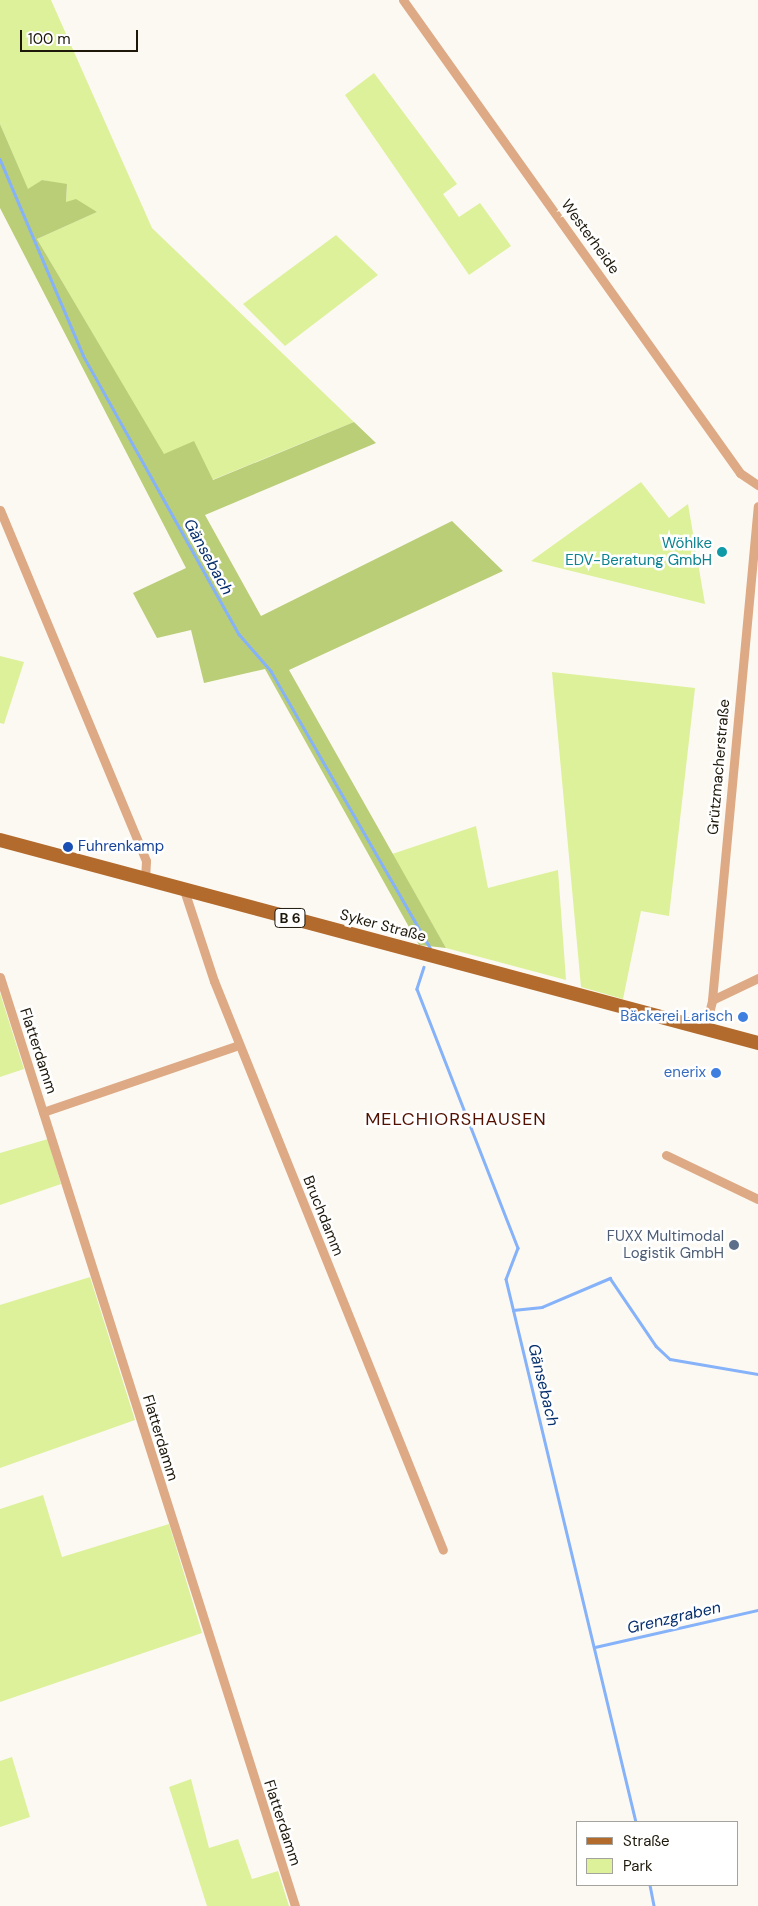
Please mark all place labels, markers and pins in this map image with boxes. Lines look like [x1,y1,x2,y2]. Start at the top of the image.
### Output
place label: Wöhlke EDV-Beratung GmbH [565,534,712,569]
marker: Wöhlke EDV-Beratung GmbH [716,546,728,558]
place label: Fuhrenkamp [78,838,164,856]
marker: Fuhrenkamp [62,841,74,853]
place label: Bäckerei Larisch [620,1008,733,1026]
marker: Bäckerei Larisch [737,1011,749,1023]
place label: enerix [664,1064,706,1082]
marker: enerix [710,1067,722,1079]
place label: FUXX Multimodal Logistik GmbH [607,1227,724,1262]
marker: FUXX Multimodal Logistik GmbH [728,1239,740,1251]

